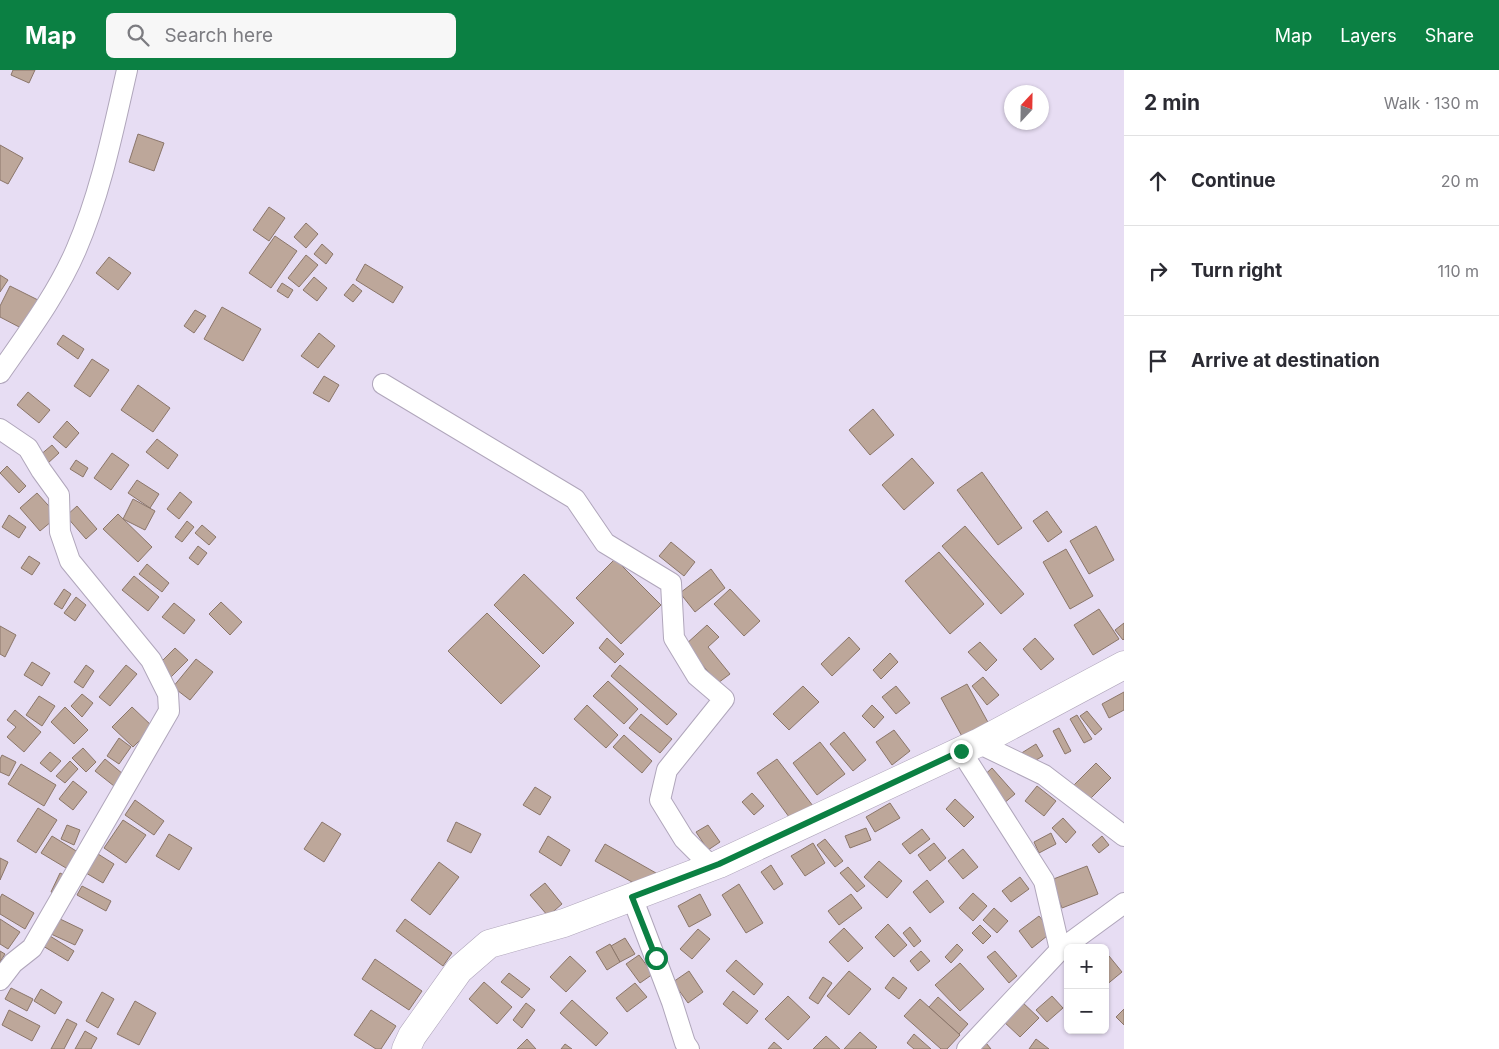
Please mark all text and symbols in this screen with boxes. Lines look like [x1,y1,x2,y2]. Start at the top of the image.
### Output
search box [106,13,456,58]
text: Map [25,21,76,50]
icon: search [124,21,152,49]
text: Search here [164,24,273,47]
text: Map [1275,25,1312,46]
text: Layers [1340,25,1397,46]
text: Share [1425,25,1474,46]
north arrow [1004,85,1049,130]
text: 2 min [1144,90,1200,115]
text: Walk · 130 m [1384,93,1479,113]
icon: ahead [1144,167,1172,195]
text: Continue [1191,169,1276,192]
text: 20 m [1441,171,1479,191]
icon: right [1144,257,1172,285]
text: Turn right [1191,259,1282,282]
text: 110 m [1437,261,1479,281]
icon: arrive [1144,347,1172,375]
text: Arrive at destination [1191,349,1380,372]
route end [950,740,973,763]
map controls [1064,944,1109,1034]
button: + [1064,944,1109,989]
route start [645,947,668,970]
button: − [1064,989,1109,1034]

